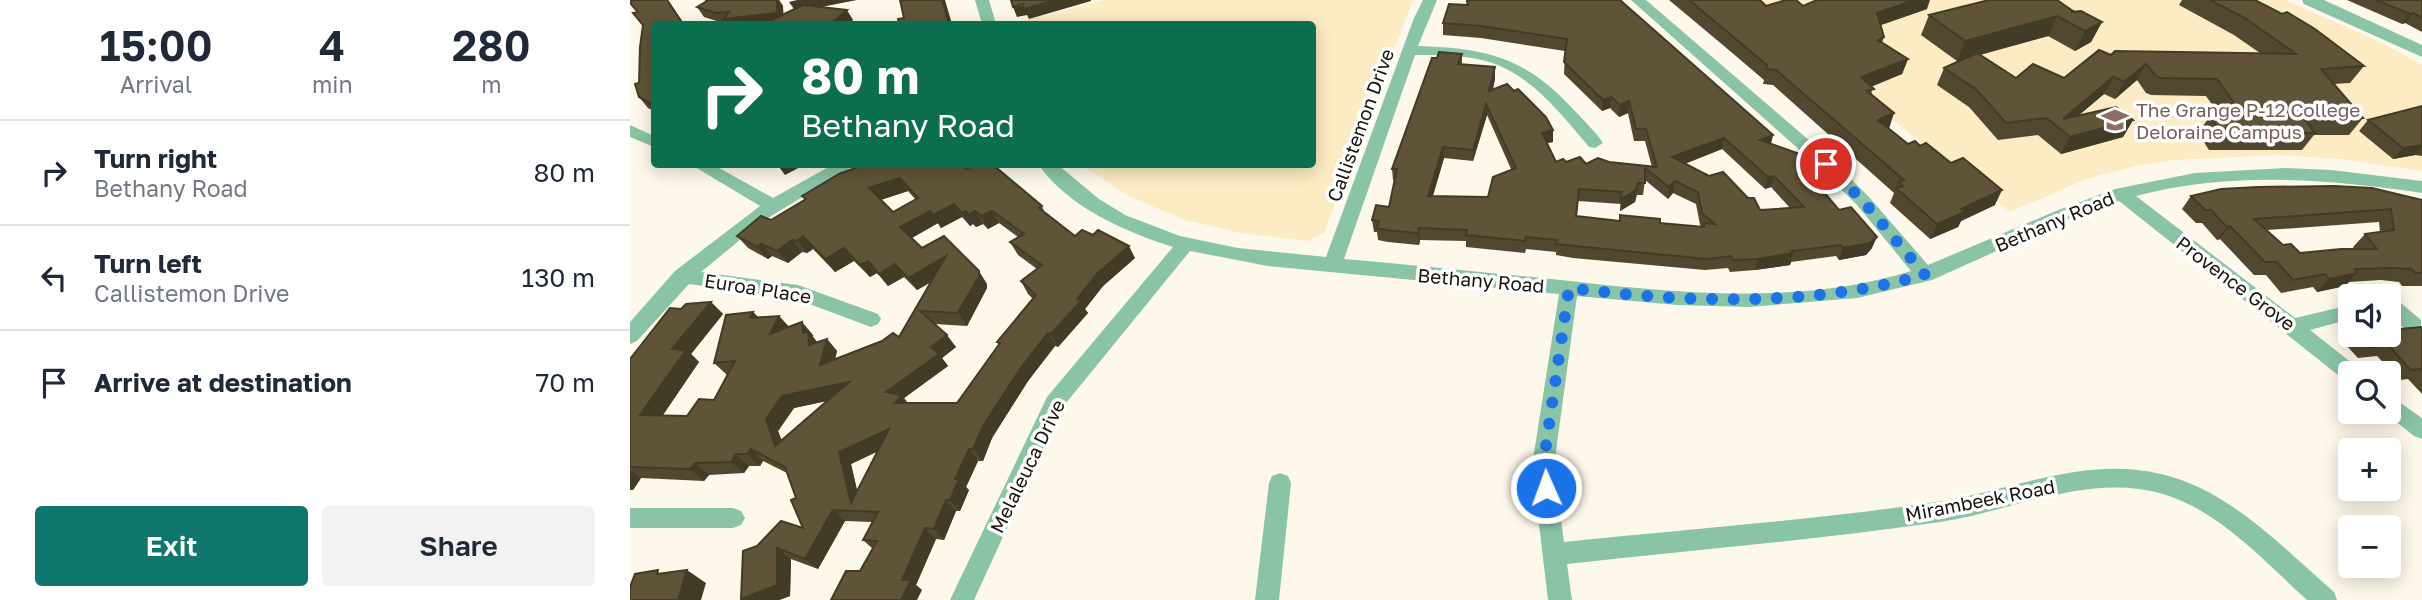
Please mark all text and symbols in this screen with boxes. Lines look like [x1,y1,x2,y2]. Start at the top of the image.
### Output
text: 15:00 [99,20,213,70]
text: 4 [319,20,346,70]
text: 280 [452,20,531,70]
street label: Callistemon Drive [1322,45,1398,205]
text: 80 m [801,46,919,105]
icon: right [686,49,777,140]
text: Arrival [120,70,192,98]
text: min [312,70,353,98]
text: m [481,70,502,98]
place label: The Grange P-12 College Deloraine Campus [2136,98,2360,143]
school or university icon: The Grange P-12 College Deloraine Campus [2100,105,2130,135]
text: Bethany Road [801,106,1015,144]
pin [1796,134,1856,194]
text: Turn right [94,143,217,174]
icon: arrive [1807,145,1845,183]
icon: right [35,154,73,192]
text: 80 m [534,157,595,188]
text: Bethany Road [94,174,248,202]
street label: Bethany Road [1991,186,2117,256]
street label: Provence Grove [2172,231,2300,335]
text: Turn left [94,248,202,279]
icon: left [35,259,73,297]
text: 130 m [522,262,595,293]
street label: Bethany Road [1417,263,1545,297]
street label: Euroa Place [703,268,813,308]
text: Callistemon Drive [94,279,289,307]
map controls [2338,284,2401,578]
button: sound [2338,284,2401,347]
button: search [2338,361,2401,424]
icon: arrive [35,364,73,402]
text: Arrive at destination [94,367,352,398]
text: 70 m [536,367,595,398]
street label: Melaleuca Drive [985,396,1069,536]
button: + [2338,438,2401,501]
position arrow [1509,451,1583,525]
street label: Mirambeek Road [1903,474,2057,526]
button: Exit [35,506,308,586]
button: Share [322,506,595,586]
button: − [2338,515,2401,578]

